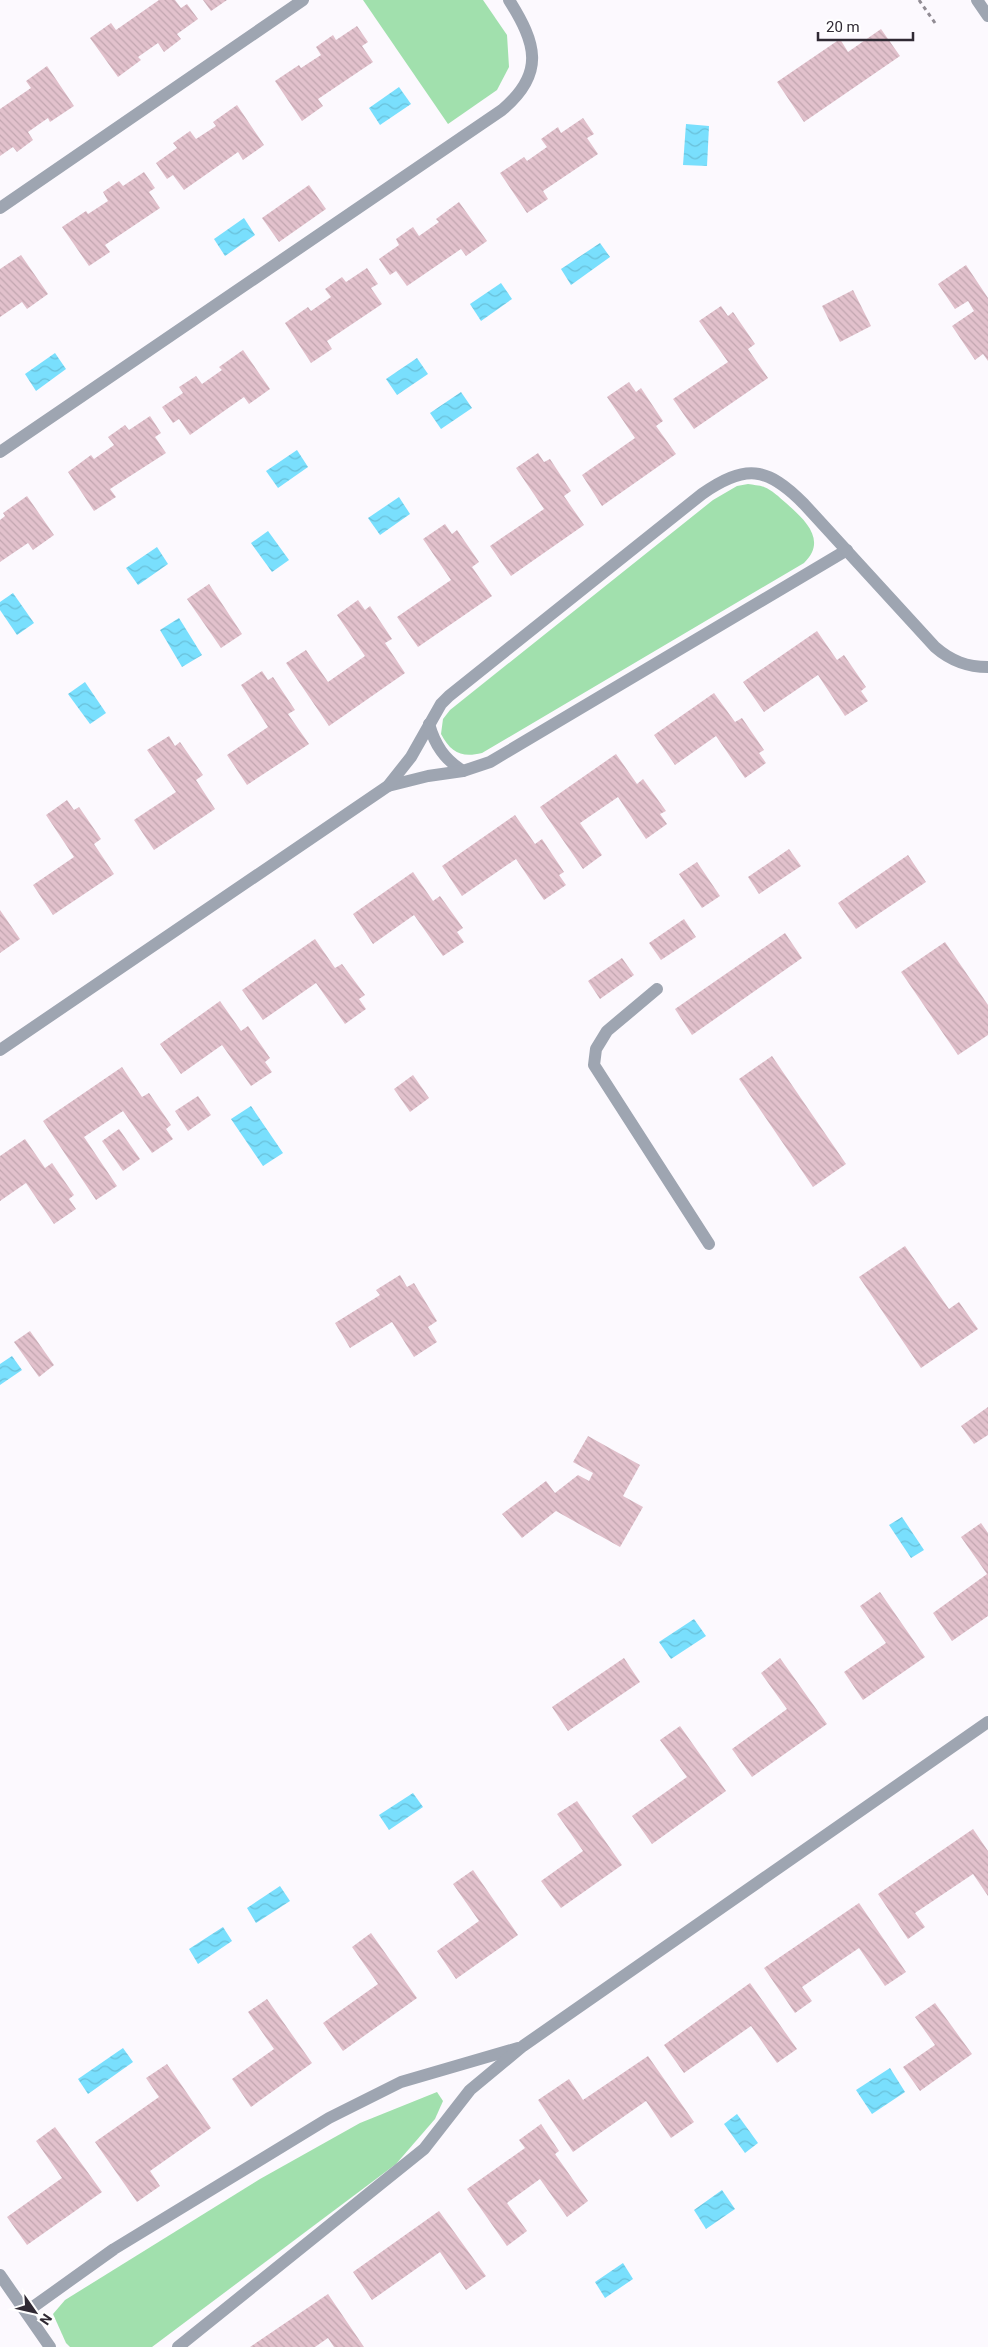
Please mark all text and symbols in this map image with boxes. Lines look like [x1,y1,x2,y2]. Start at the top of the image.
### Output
scale bar [818,10,913,42]
text: 20 m [826,18,860,36]
north arrow [10,2287,60,2337]
text: N [36,2311,55,2328]

